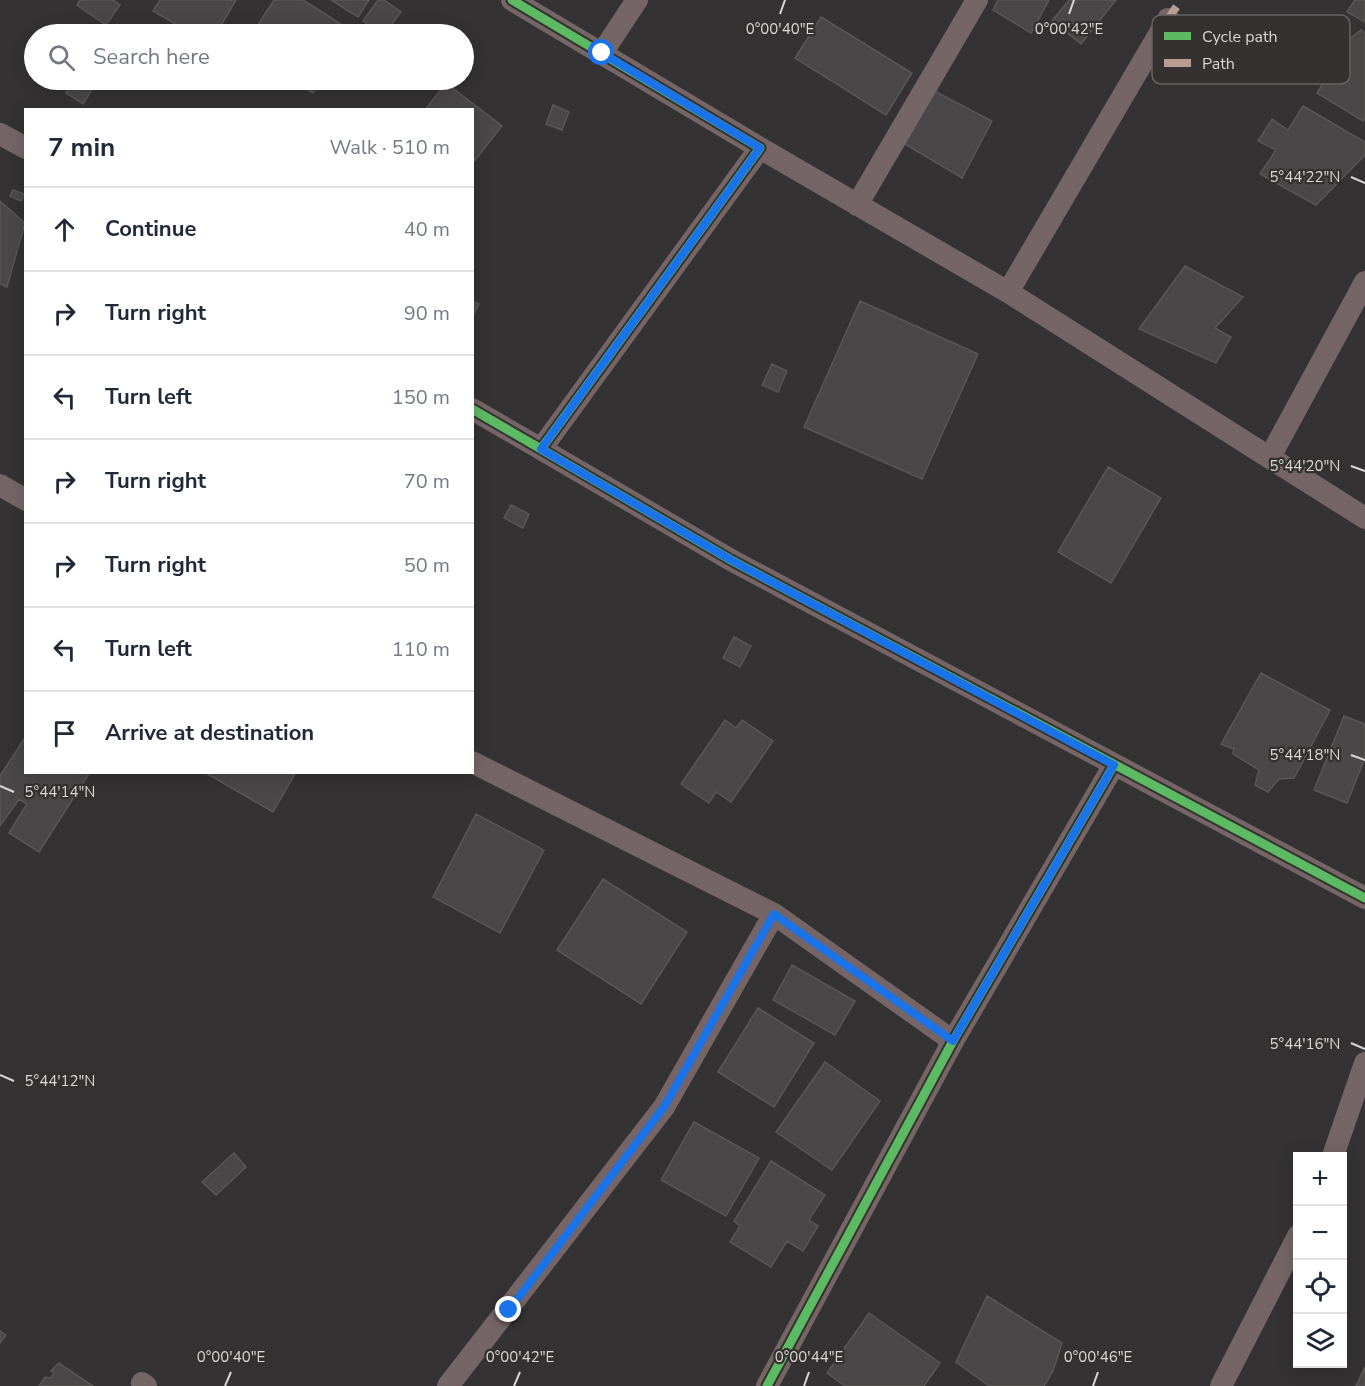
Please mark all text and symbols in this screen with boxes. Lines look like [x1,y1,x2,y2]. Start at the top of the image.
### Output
legend [1152,15,1350,84]
text: 0°00'40"E [746,19,814,39]
text: 0°00'42"E [1035,19,1103,39]
search box [24,24,474,90]
text: Cycle path [1202,26,1278,48]
route start [588,39,614,65]
icon: search [45,41,78,74]
text: Search here [93,42,210,72]
text: Path [1202,53,1235,75]
text: 7 min [48,130,115,165]
text: Walk · 510 m [330,134,450,161]
text: 5°44'22"N [1270,167,1340,187]
icon: ahead [48,213,81,246]
text: Continue [105,214,196,244]
text: 40 m [404,216,450,243]
icon: right [48,297,81,330]
text: Turn right [105,298,206,328]
text: 90 m [404,300,450,327]
icon: left [48,381,81,414]
text: Turn left [105,382,192,412]
text: 150 m [392,384,450,411]
text: 5°44'20"N [1270,456,1340,476]
icon: right [48,465,81,498]
text: Turn right [105,466,206,496]
text: 70 m [404,468,450,495]
icon: right [48,549,81,582]
text: Turn right [105,550,206,580]
text: 50 m [404,552,450,579]
icon: left [48,633,81,666]
text: Turn left [105,634,192,664]
text: 110 m [392,636,450,663]
icon: arrive [48,717,81,750]
text: Arrive at destination [105,718,314,748]
text: 5°44'18"N [1270,745,1340,765]
text: 5°44'14"N [25,782,95,802]
text: 5°44'16"N [1270,1034,1340,1054]
text: 5°44'12"N [25,1071,95,1091]
map controls [1293,1152,1347,1368]
button: + [1293,1152,1347,1206]
button: − [1293,1206,1347,1260]
button: locate [1293,1260,1347,1314]
route end [495,1296,521,1322]
button: layers [1293,1314,1347,1368]
text: 0°00'40"E [197,1347,265,1367]
text: 0°00'42"E [486,1347,554,1367]
text: 0°00'44"E [775,1347,843,1367]
text: 0°00'46"E [1064,1347,1132,1367]

